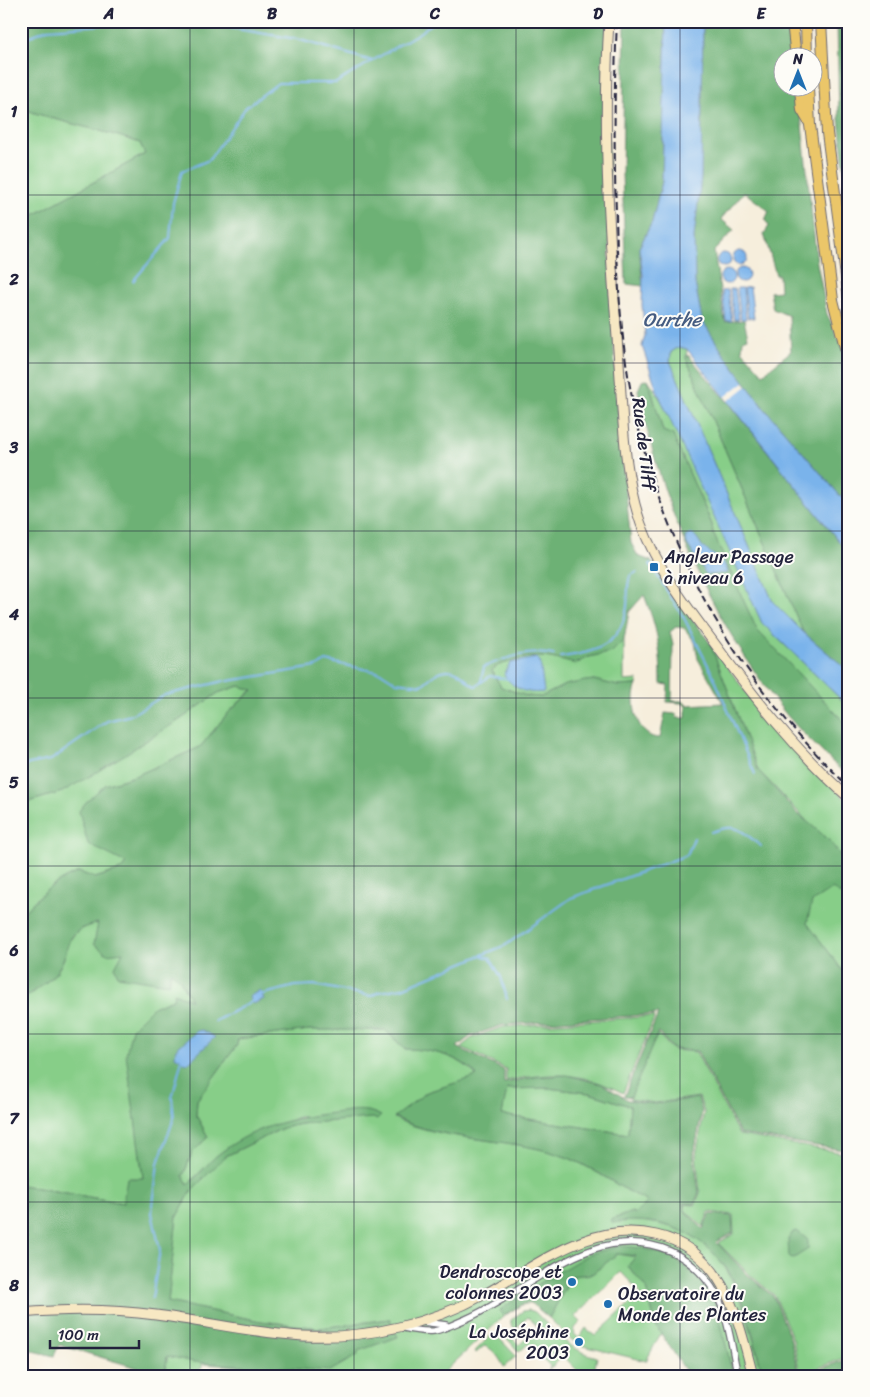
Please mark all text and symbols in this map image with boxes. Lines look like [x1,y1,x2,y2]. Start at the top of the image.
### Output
text: A [103,0,114,28]
text: B [267,0,278,28]
text: C [429,0,441,28]
text: D [593,0,603,28]
text: E [757,0,767,28]
text: N [792,47,803,72]
north arrow [772,48,822,98]
text: 1 [11,97,18,126]
text: 2 [8,265,19,294]
water label: Ourthe [643,303,703,336]
street label: Rue de Tilff [622,396,666,495]
text: 3 [9,433,19,462]
place label: Angleur Passage à niveau 6 [663,541,794,594]
marker: Angleur Passage à niveau 6 [648,561,660,573]
text: 4 [8,600,19,629]
text: 5 [9,768,19,797]
text: 6 [8,936,19,965]
text: 7 [9,1104,20,1133]
place label: Dendroscope et colonnes 2003 [440,1256,562,1309]
text: 8 [8,1271,19,1300]
marker: Dendroscope et colonnes 2003 [566,1276,578,1288]
place label: Observatoire du Monde des Plantes [618,1278,767,1331]
marker: Observatoire du Monde des Plantes [602,1298,614,1310]
place label: La Joséphine 2003 [469,1316,569,1369]
scale bar [50,1317,139,1349]
text: 100 m [58,1322,99,1348]
marker: La Joséphine 2003 [573,1336,585,1348]

